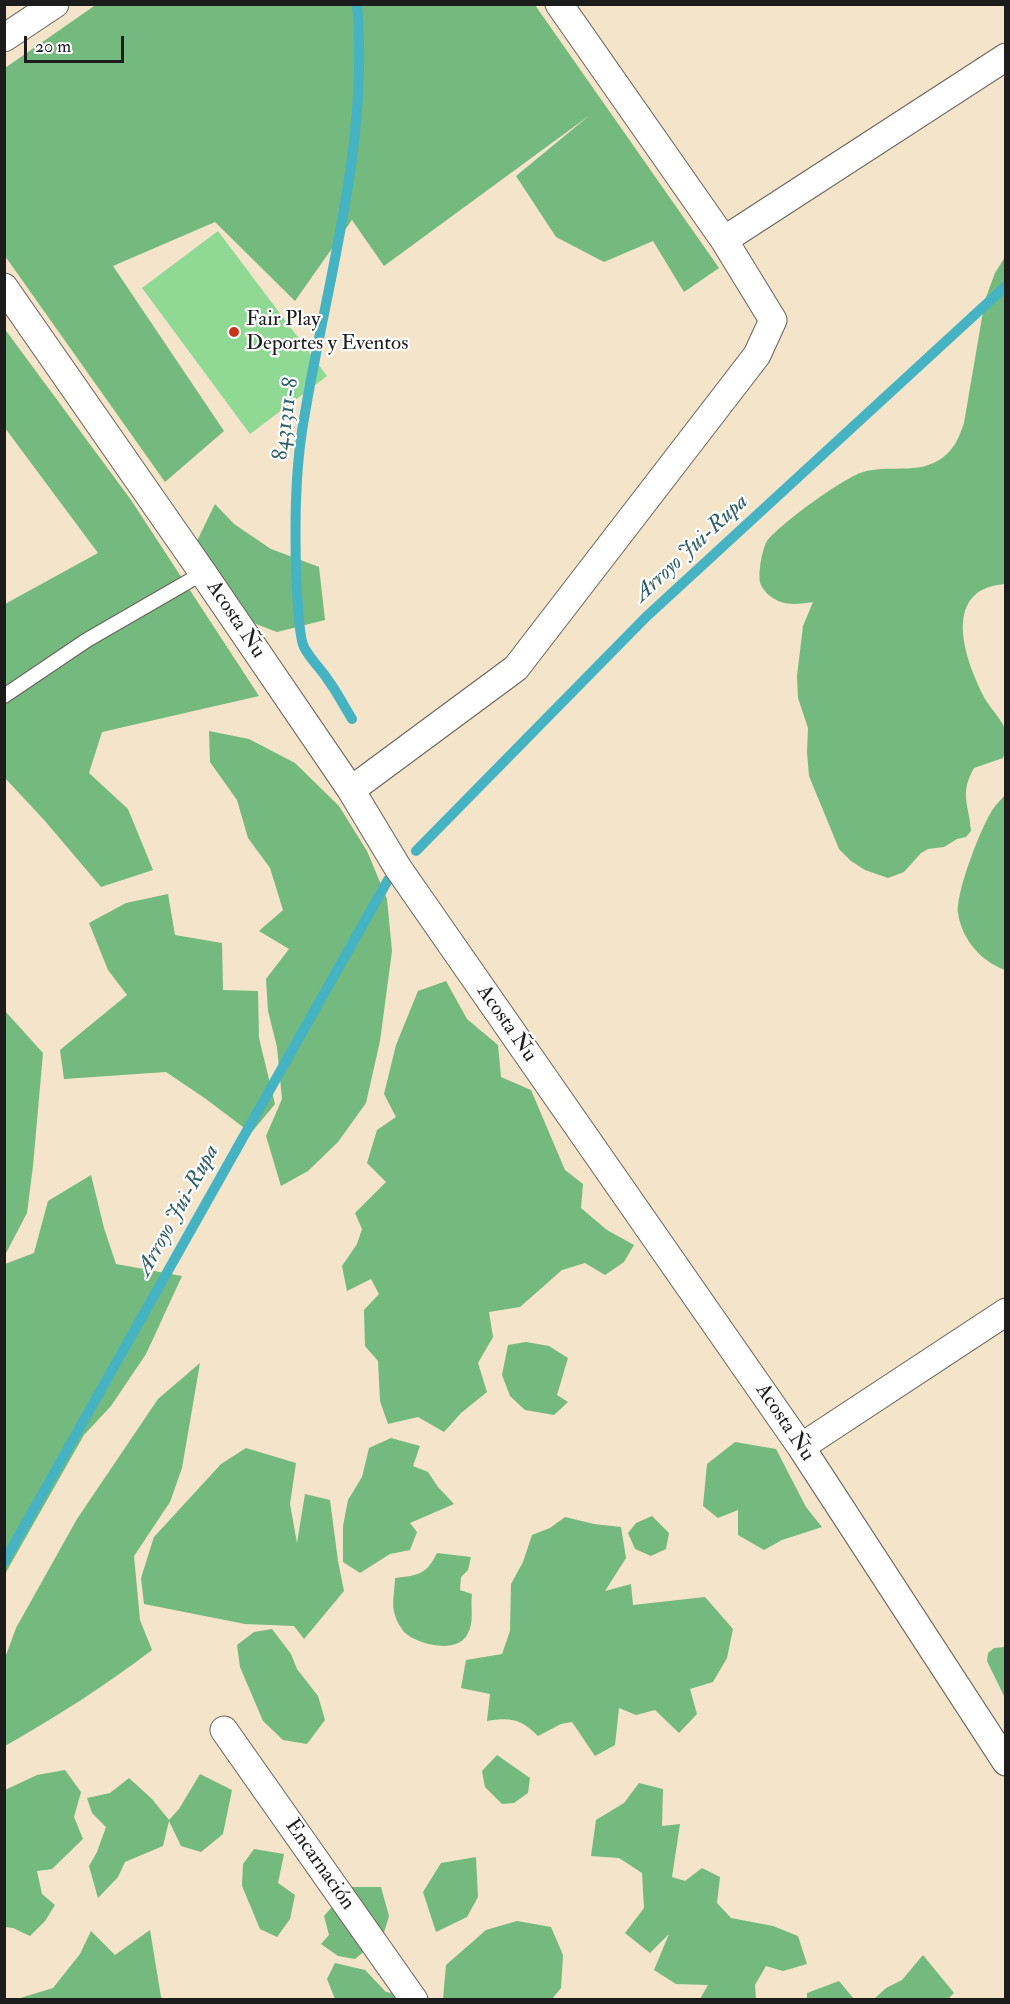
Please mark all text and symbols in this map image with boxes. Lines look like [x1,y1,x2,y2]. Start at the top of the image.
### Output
scale bar [27,24,128,62]
text: 20 m [35,35,71,58]
place label: Fair Play Deportes y Eventos [246,307,408,357]
marker: Fair Play Deportes y Eventos [227,325,241,339]
water label: 8431311-8 [268,376,306,462]
water label: Arroyo Jui-Rupa [630,490,754,608]
street label: Acosta Ñu [200,576,270,664]
street label: Acosta Ñu [470,981,542,1067]
water label: Arroyo Jui-Rupa [132,1141,226,1281]
street label: Acosta Ñu [749,1379,819,1467]
street label: Encarnación [279,1815,359,1915]

